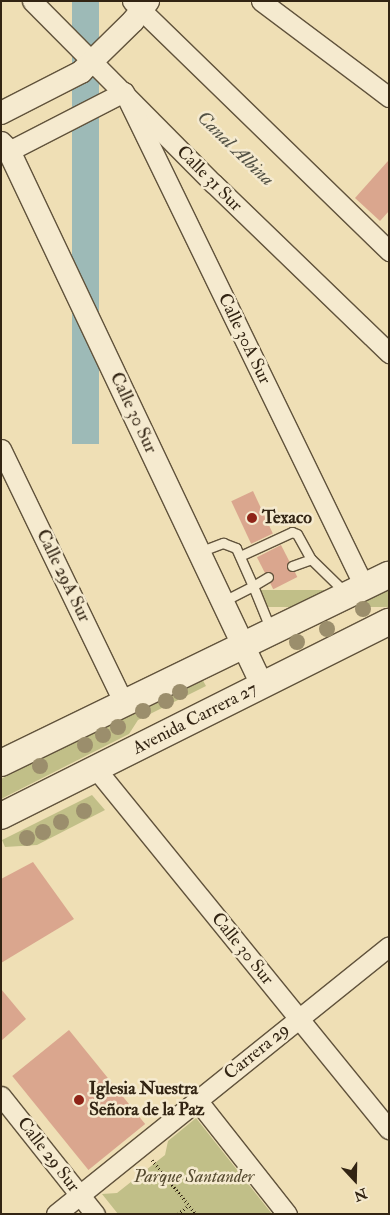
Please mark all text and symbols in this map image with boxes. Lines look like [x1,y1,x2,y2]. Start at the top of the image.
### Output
water label: Canal Albina [192,107,278,191]
street label: Calle 31 Sur [172,142,246,216]
street label: Calle 30A Sur [213,290,275,388]
street label: Calle 30 Sur [105,369,161,457]
place label: Texaco [262,507,312,529]
marker: Texaco [246,512,258,524]
street label: Calle 29A Sur [31,526,95,626]
street label: Avenida Carrera 27 [129,678,261,760]
street label: Calle 30 Sur [206,908,278,990]
street label: Carrera 29 [220,1019,294,1085]
place label: Iglesia Nuestra Señora de la Paz [89,1079,205,1122]
marker: Iglesia Nuestra Señora de la Paz [73,1094,85,1106]
street label: Calle 29 Sur [12,1113,84,1197]
north arrow [330,1155,380,1205]
park label: Parque Santander [134,1166,254,1188]
text: N [352,1184,369,1205]

